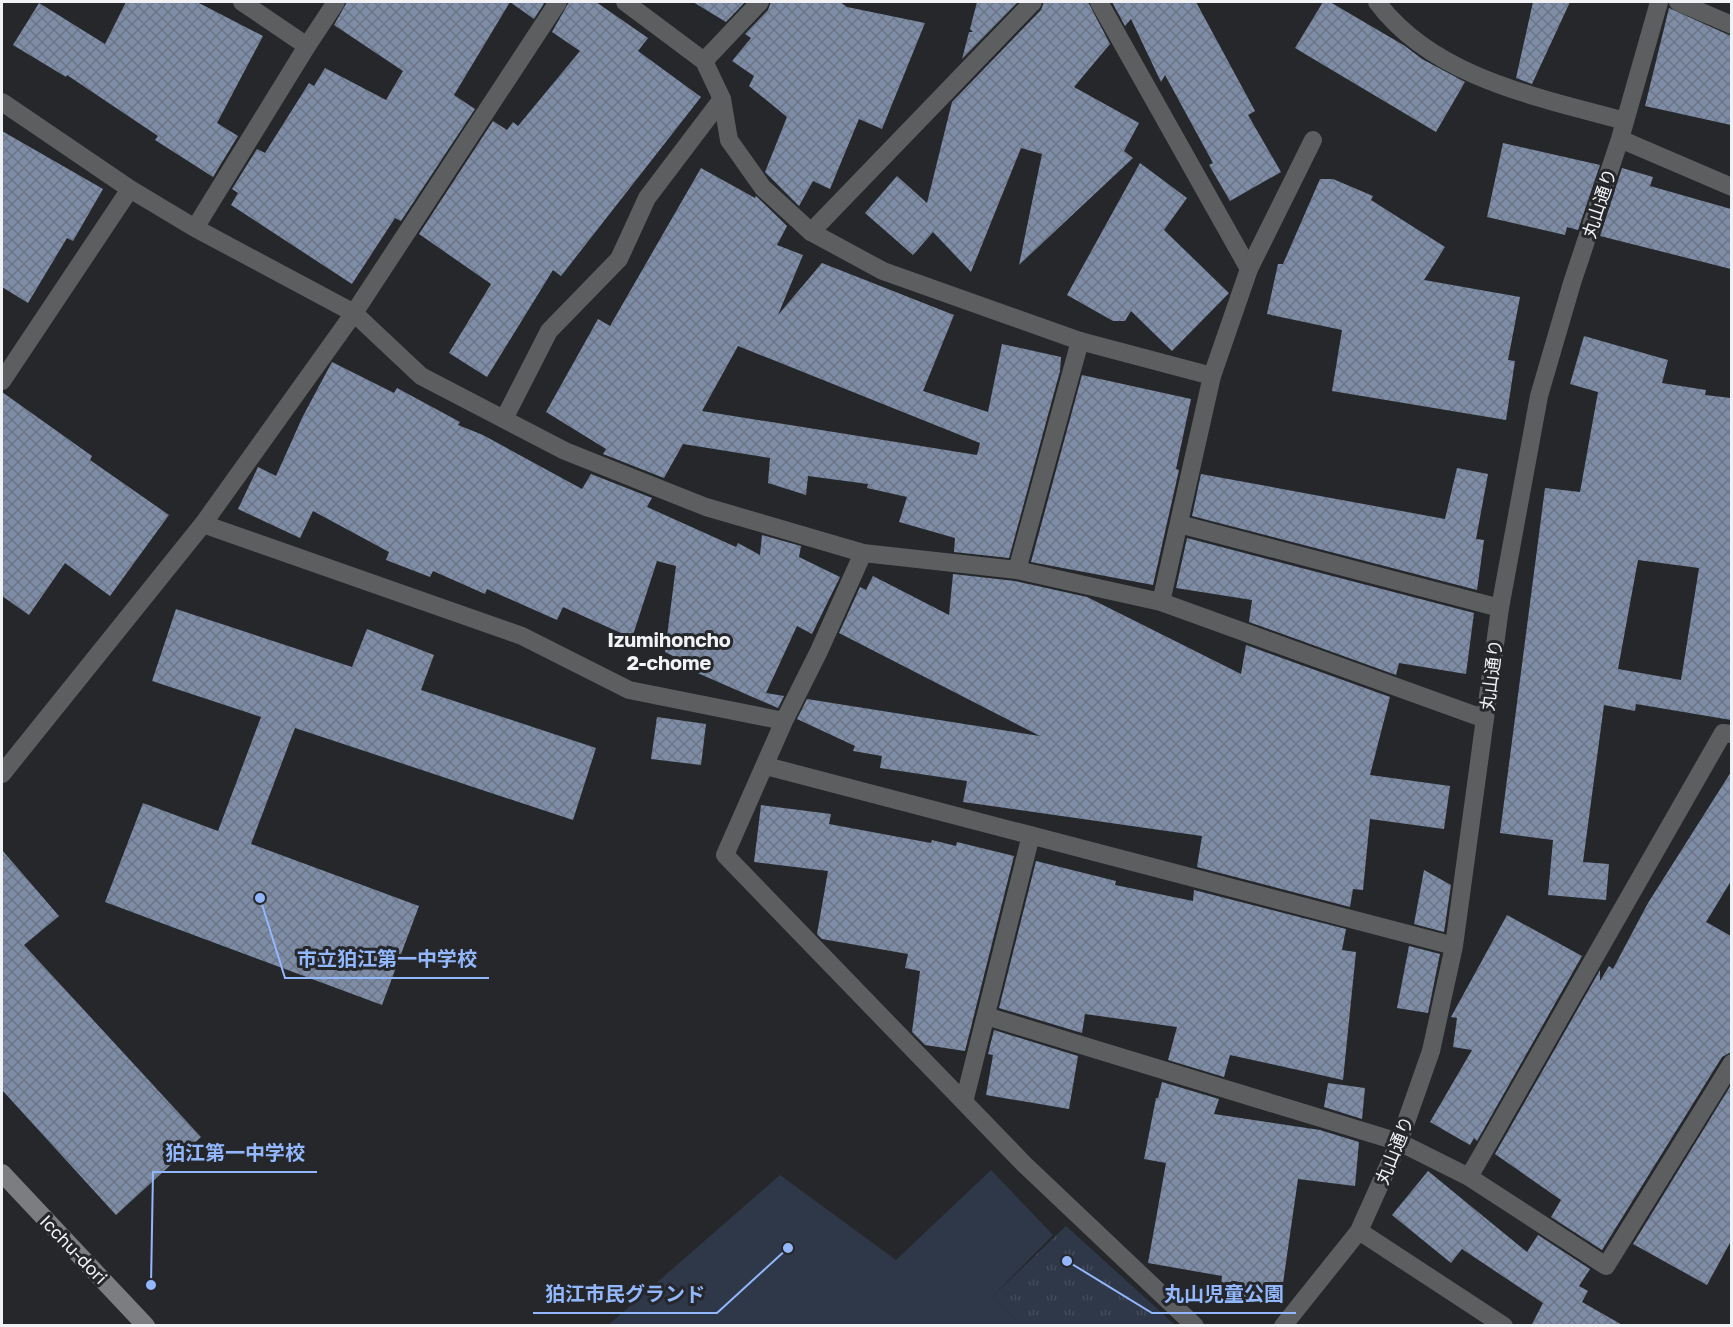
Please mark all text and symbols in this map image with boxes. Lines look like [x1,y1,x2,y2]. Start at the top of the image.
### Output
street label: 丸山通り [1577,165,1621,241]
district label: Izumihoncho 2-chome [607,627,731,674]
street label: 丸山通り [1476,638,1506,712]
callout: 市立狛江第一中学校 [285,940,489,978]
text: 市立狛江第一中学校 [297,946,477,970]
street label: 丸山通り [1370,1113,1418,1187]
callout: 狛江第一中学校 [153,1134,317,1172]
text: 狛江第一中学校 [165,1140,305,1164]
street label: Icchu-dori [36,1210,112,1288]
callout: 狛江市民グランド [533,1275,717,1313]
callout: 丸山児童公園 [1152,1275,1296,1313]
text: 狛江市民グランド [545,1281,705,1305]
text: 丸山児童公園 [1164,1281,1284,1305]

